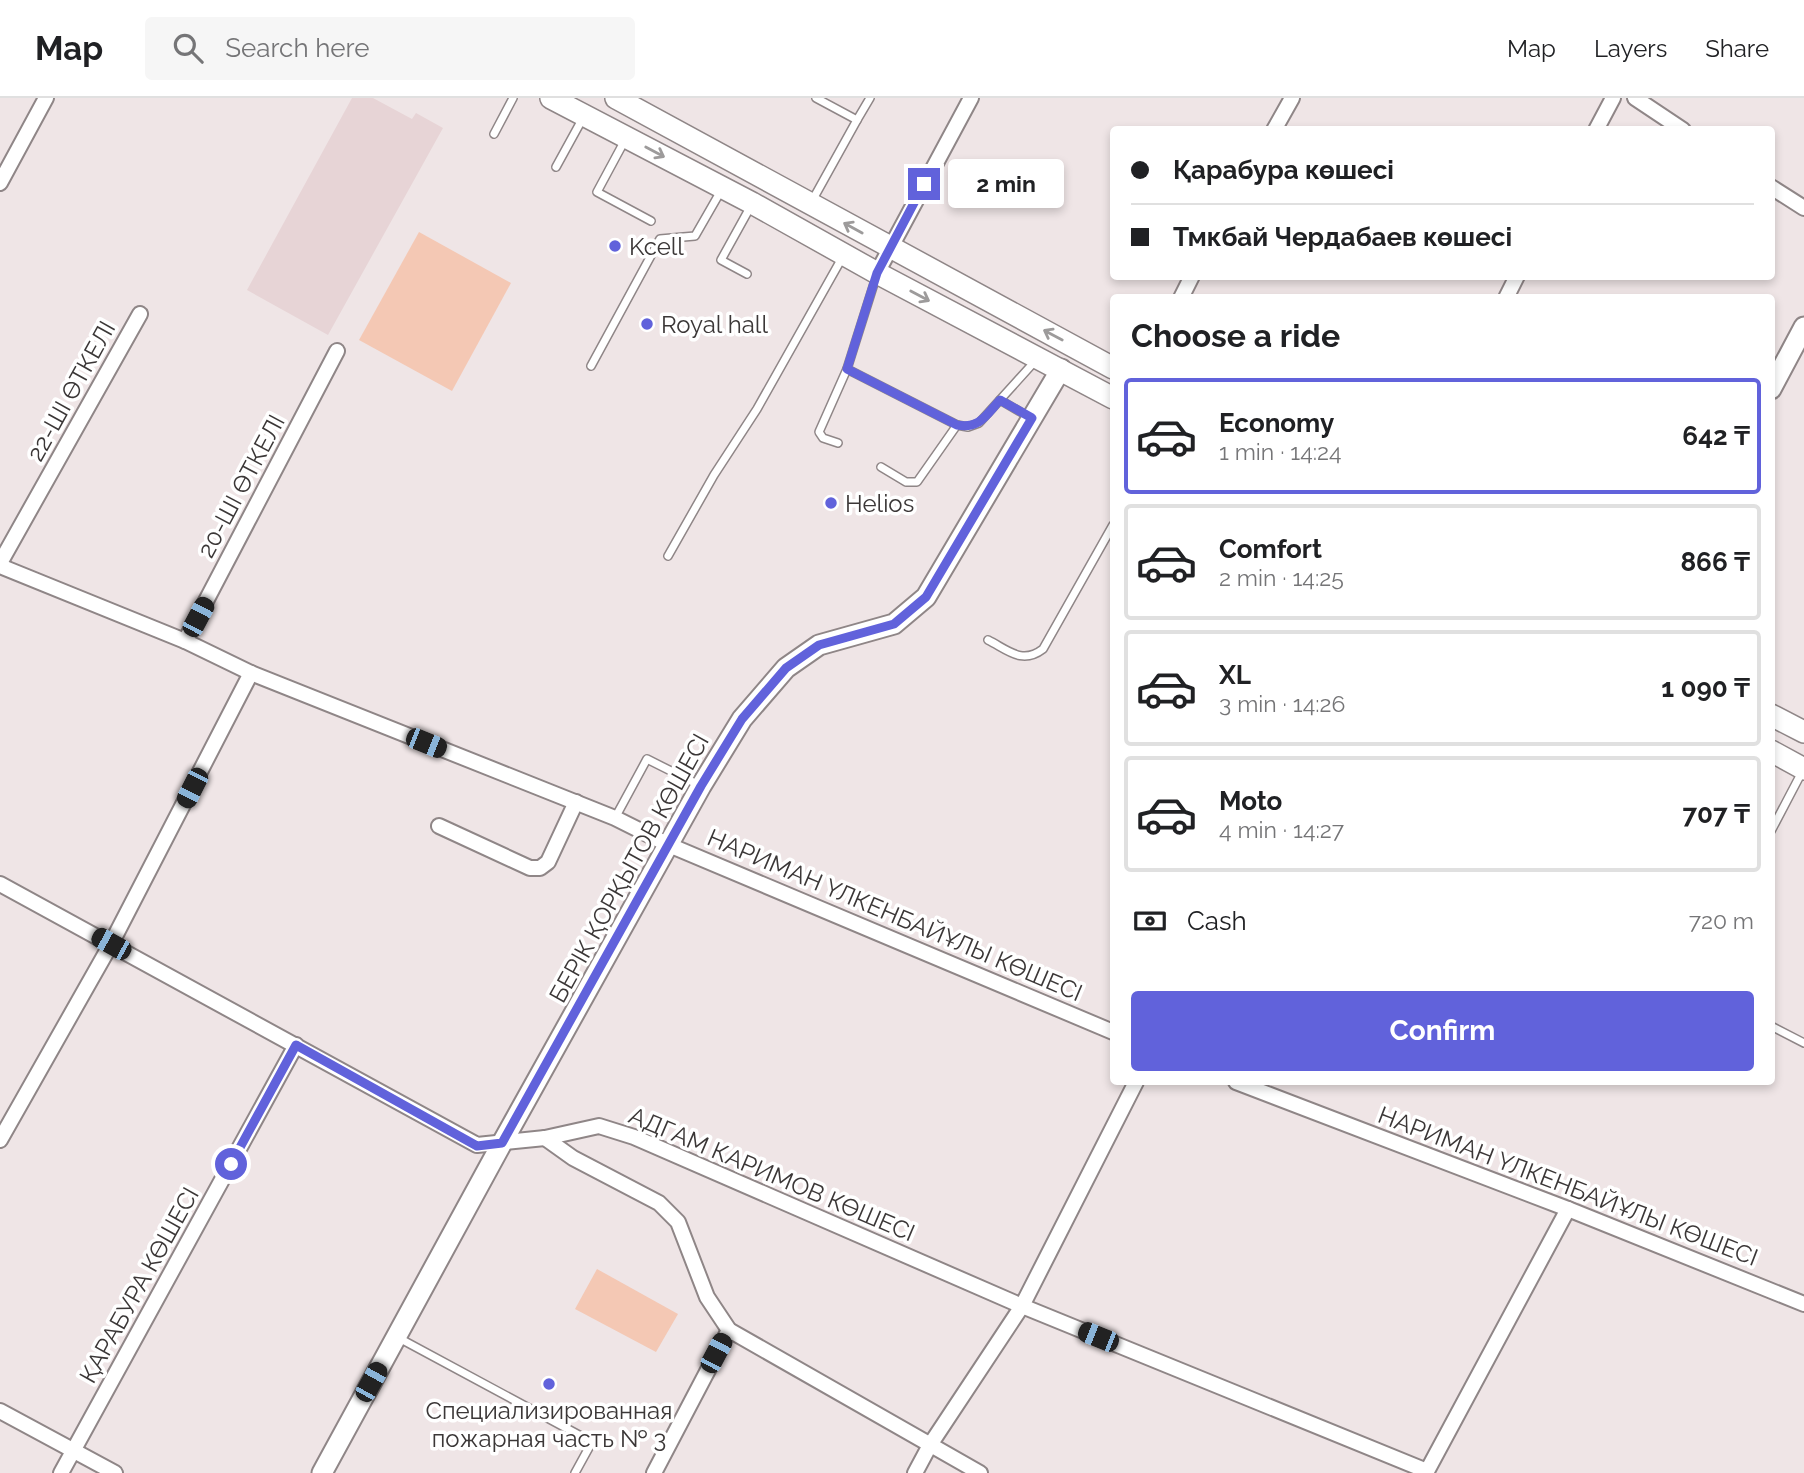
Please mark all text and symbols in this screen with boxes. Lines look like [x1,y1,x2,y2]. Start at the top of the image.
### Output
search box [145,17,635,80]
text: Map [35,29,103,68]
icon: search [169,29,207,67]
text: Search here [225,33,370,63]
text: Map [1507,34,1556,63]
text: Layers [1594,34,1667,63]
text: Share [1705,34,1769,63]
one-way arrow [645,145,665,159]
text: Қарабура көшесі [1173,155,1394,185]
callout: 2 min [948,160,1064,208]
route end [908,168,940,200]
text: 2 min [976,170,1036,197]
one-way arrow [843,220,863,234]
text: Тмкбай Чердабаев көшесі [1173,222,1512,252]
place label: Kcell [629,232,684,261]
marker: Kcell [607,238,623,254]
one-way arrow [909,289,929,303]
place label: Royal hall [661,310,768,339]
street label: 22-ШІ ӨТКЕЛІ [21,316,121,466]
marker: Royal hall [639,316,655,332]
text: Choose a ride [1131,317,1340,354]
one-way arrow [1043,328,1064,342]
icon: car [1135,405,1198,468]
text: Economy [1219,408,1334,438]
street label: 20-ШІ ӨТКЕЛІ [191,410,291,562]
text: 642 ₸ [1682,421,1750,451]
text: 1 min · 14:24 [1219,438,1342,465]
place label: Helios [845,489,914,518]
marker: Helios [823,495,839,511]
icon: car [1135,531,1198,594]
text: Comfort [1219,534,1322,564]
text: 866 ₸ [1680,547,1750,577]
text: 2 min · 14:25 [1219,564,1344,591]
car [179,594,218,640]
icon: car [1135,657,1198,720]
text: XL [1219,660,1251,690]
text: 1 090 ₸ [1661,673,1750,703]
text: 3 min · 14:26 [1219,690,1345,717]
car [403,725,450,761]
street label: БЕРІК ҚОРҚЫТОВ КӨШЕСІ [543,729,715,1007]
car [174,765,211,811]
icon: car [1135,783,1198,846]
text: Moto [1219,786,1282,816]
text: 707 ₸ [1683,799,1750,829]
text: 4 min · 14:27 [1219,816,1344,843]
street label: НАРИМАН ҮЛКЕНБАЙҰЛЫ КӨШЕСІ [703,823,1087,1007]
icon: cash [1131,902,1169,940]
text: Cash [1187,906,1247,936]
text: 720 m [1689,907,1754,934]
car [88,925,135,963]
button: Confirm [1131,991,1754,1071]
street label: НАРИМАН ҮЛКЕНБАЙҰЛЫ КӨШЕСІ [1374,1100,1762,1272]
street label: АДГАМ КАРИМОВ КӨШЕСІ [625,1101,919,1247]
route start [215,1148,247,1180]
street label: ҚАРАБУРА КӨШЕСІ [73,1182,205,1388]
car [1075,1319,1122,1355]
car [697,1330,736,1376]
car [352,1359,391,1405]
marker: Специализированная пожарная часть № 3 [541,1376,557,1392]
place label: Специализированная пожарная часть № 3 [425,1396,673,1453]

